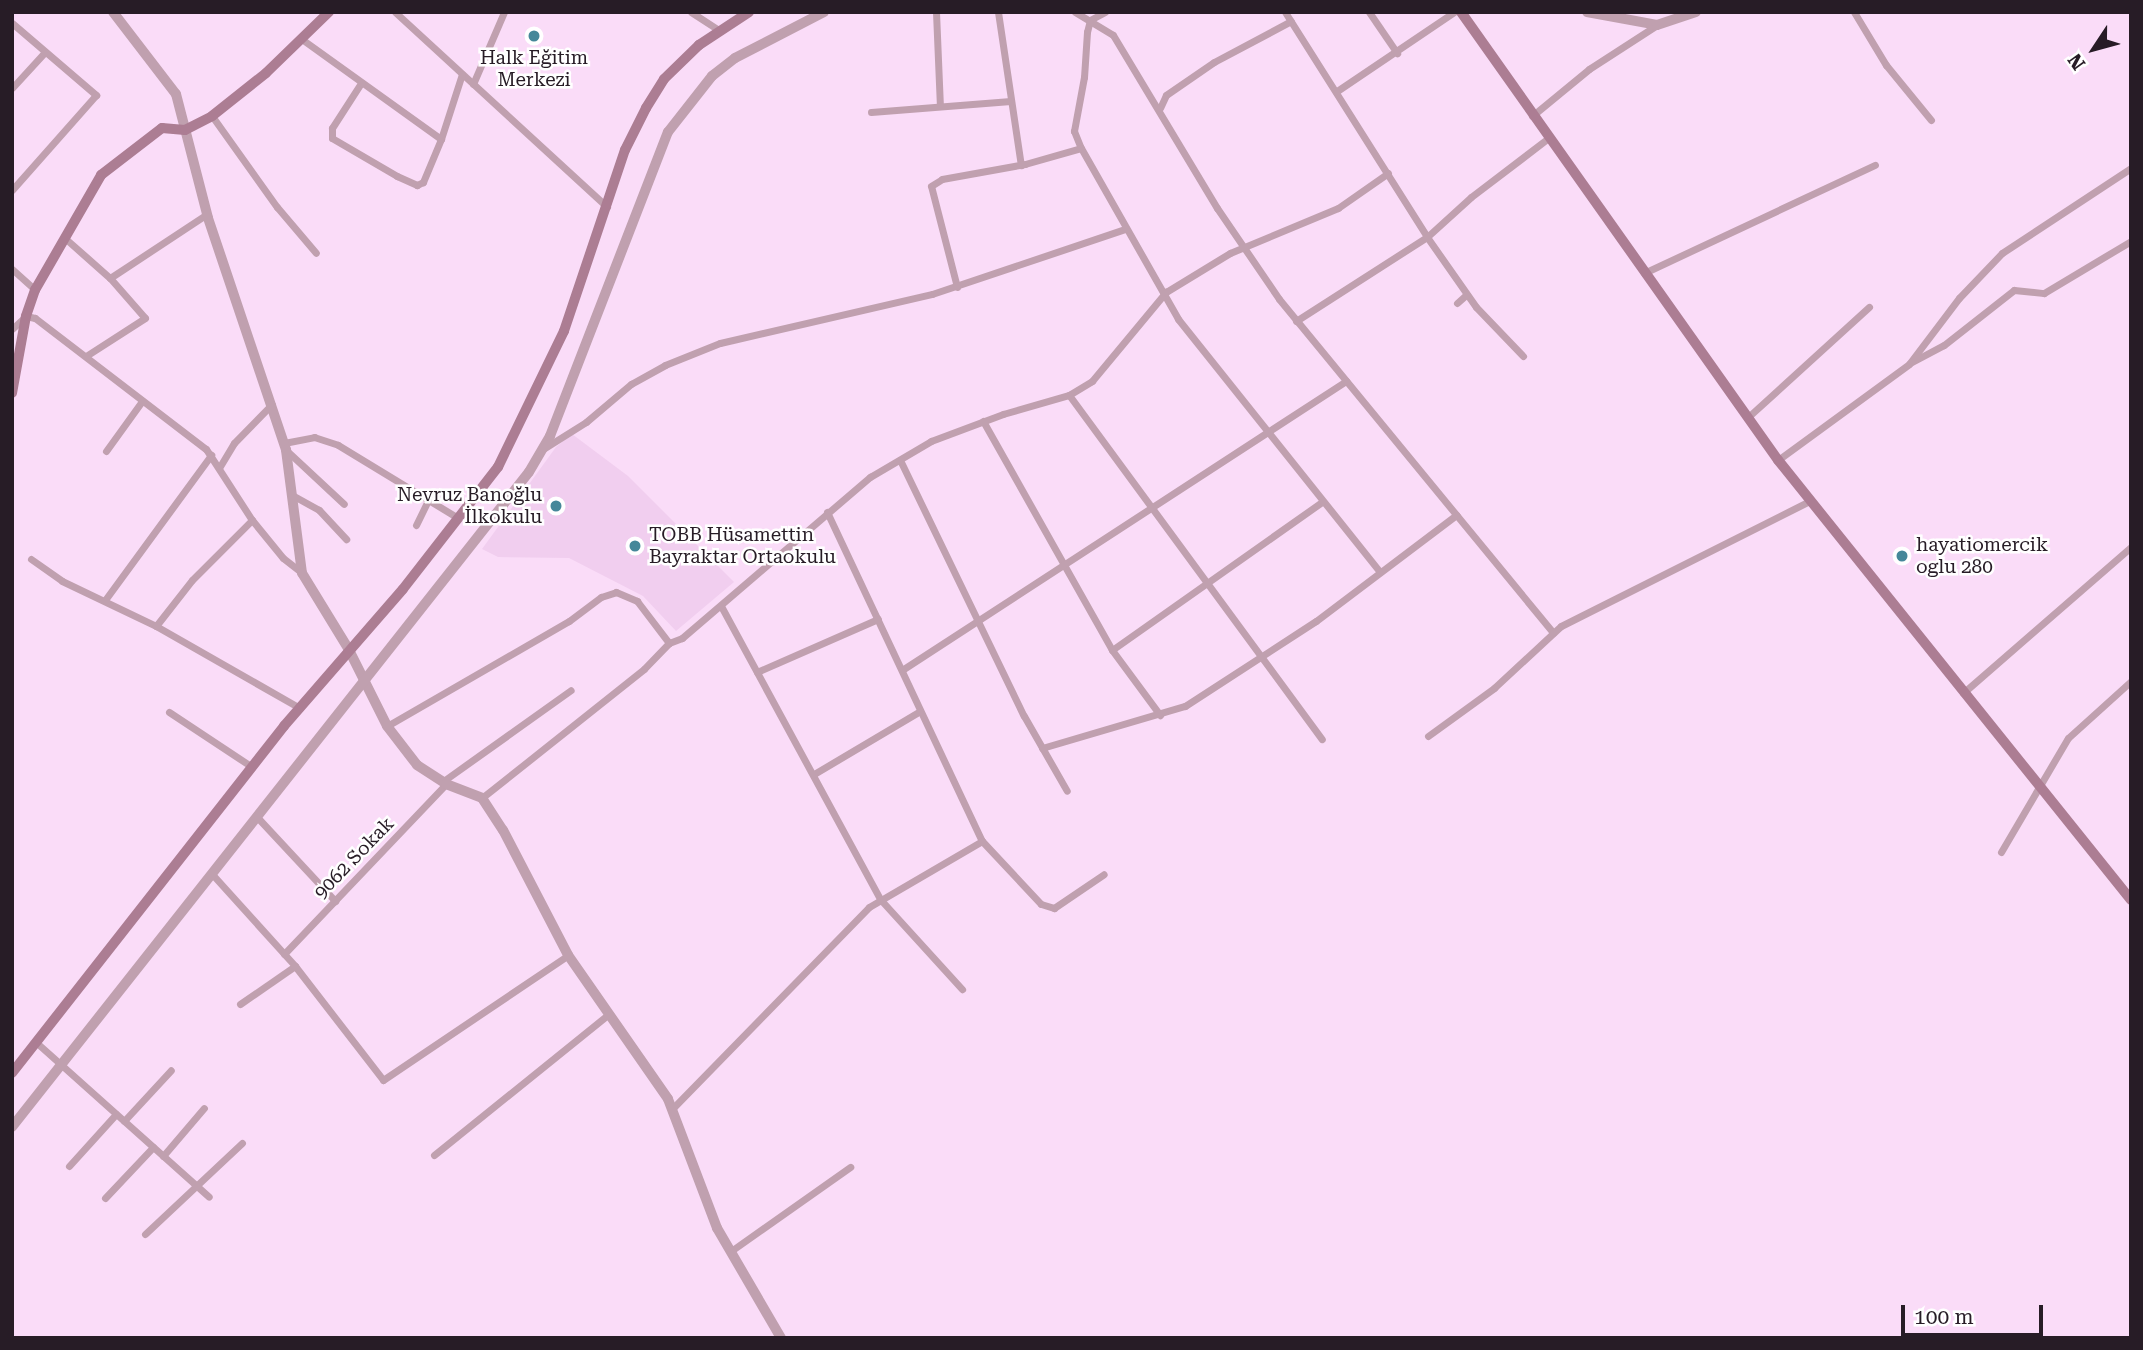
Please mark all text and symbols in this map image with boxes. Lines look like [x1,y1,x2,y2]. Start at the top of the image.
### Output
north arrow [2059,14,2129,84]
marker: Halk Eğitim Merkezi [526,28,542,44]
place label: Halk Eğitim Merkezi [480,47,588,91]
text: N [2063,49,2090,74]
place label: Nevruz Banoğlu İlkokulu [397,484,542,528]
marker: Nevruz Banoğlu İlkokulu [548,498,564,514]
place label: TOBB Hüsamettin Bayraktar Ortaokulu [649,524,836,568]
place label: hayatiomercik oglu 280 [1916,534,2048,578]
marker: TOBB Hüsamettin Bayraktar Ortaokulu [627,538,643,554]
marker: hayatiomercik oglu 280 [1894,548,1910,564]
street label: 9062 Sokak [309,812,399,904]
scale bar [1905,1290,2047,1334]
text: 100 m [1914,1305,1974,1329]

